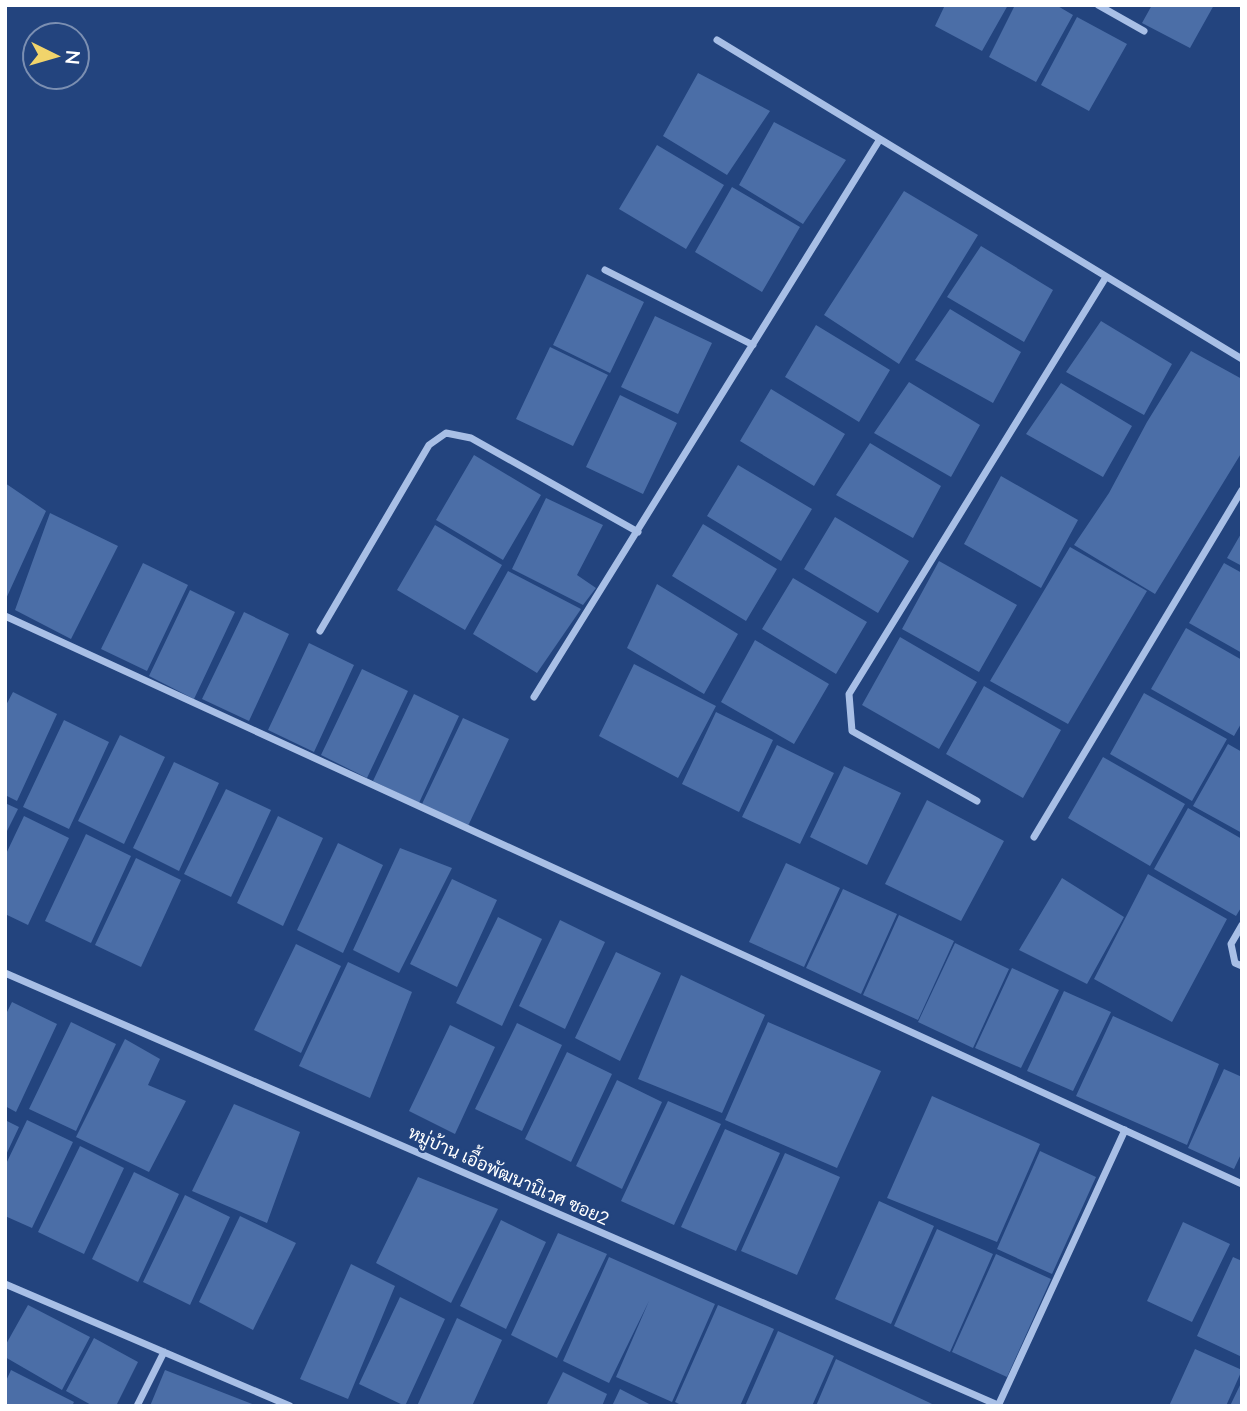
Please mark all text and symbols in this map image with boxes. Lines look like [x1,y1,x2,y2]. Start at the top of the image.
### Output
north arrow [21,21,91,91]
text: N [61,49,86,66]
street label: หมู่บ้าน เอื้อพัฒนานิเวศ ซอย2 [404,1117,615,1232]

